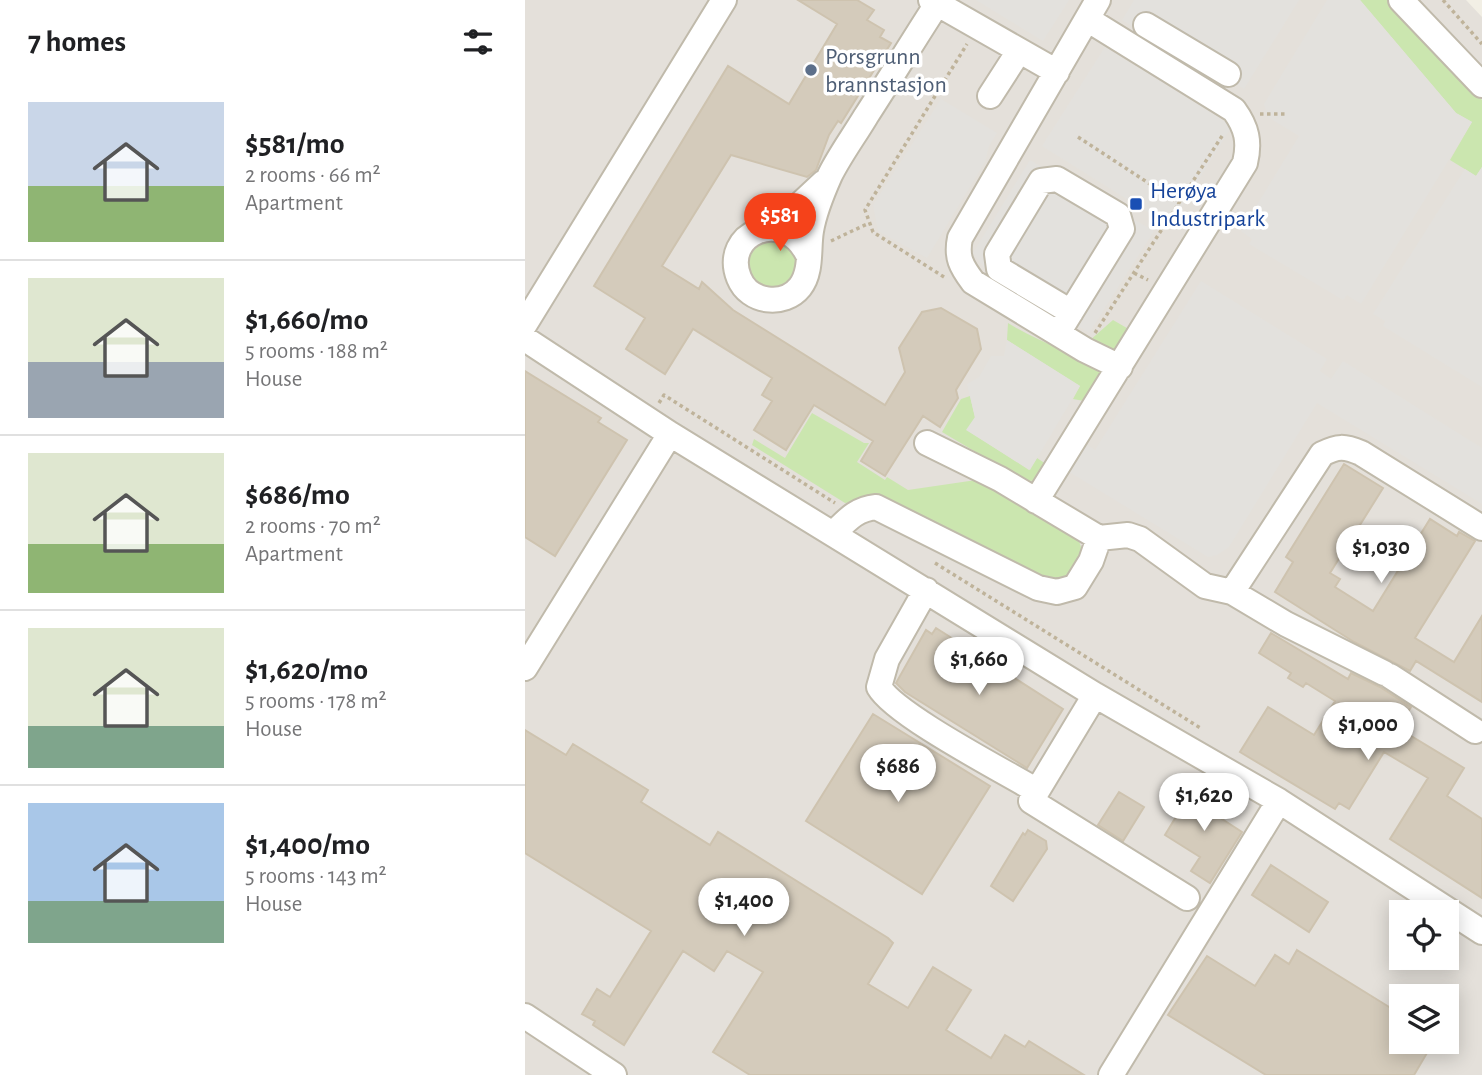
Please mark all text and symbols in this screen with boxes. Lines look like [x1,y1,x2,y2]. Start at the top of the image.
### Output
icon: filters [459,23,497,61]
text: 7 homes [28,27,126,57]
place label: Porsgrunn brannstasjon [825,45,947,97]
marker: Porsgrunn brannstasjon [803,62,819,78]
text: $581/mo [245,129,345,159]
icon: home [84,130,168,214]
text: 2 rooms · 66 m² [245,164,381,187]
place label: Herøya Industripark [1150,179,1265,231]
text: Apartment [245,192,343,215]
pin: $581 [739,194,821,253]
marker: Herøya Industripark [1128,196,1144,212]
text: $581 [760,204,800,227]
text: $1,660/mo [245,305,368,335]
icon: home [84,306,168,390]
text: 5 rooms · 188 m² [245,340,388,363]
text: House [245,368,302,391]
text: $686/mo [245,480,350,510]
icon: home [84,481,168,565]
text: 2 rooms · 70 m² [245,515,381,538]
pin: $1,030 [1324,526,1438,585]
text: $1,030 [1352,536,1410,559]
text: Apartment [245,543,343,566]
pin: $1,660 [922,638,1036,697]
text: $1,660 [950,648,1008,671]
text: $1,620/mo [245,655,368,685]
icon: home [84,656,168,740]
text: 5 rooms · 178 m² [245,690,387,713]
pin: $1,000 [1311,702,1425,762]
text: $1,000 [1338,713,1398,736]
text: House [245,718,302,741]
pin: $686 [857,744,939,804]
text: $686 [876,755,920,778]
pin: $1,620 [1147,774,1261,833]
text: $1,620 [1175,784,1233,807]
text: $1,400/mo [245,830,370,860]
icon: home [84,831,168,915]
text: 5 rooms · 143 m² [245,865,387,888]
pin: $1,400 [687,878,801,938]
text: $1,400 [714,889,774,912]
text: House [245,893,302,916]
map controls [1389,900,1459,1054]
button: locate [1389,900,1459,970]
button: layers [1389,984,1459,1054]

